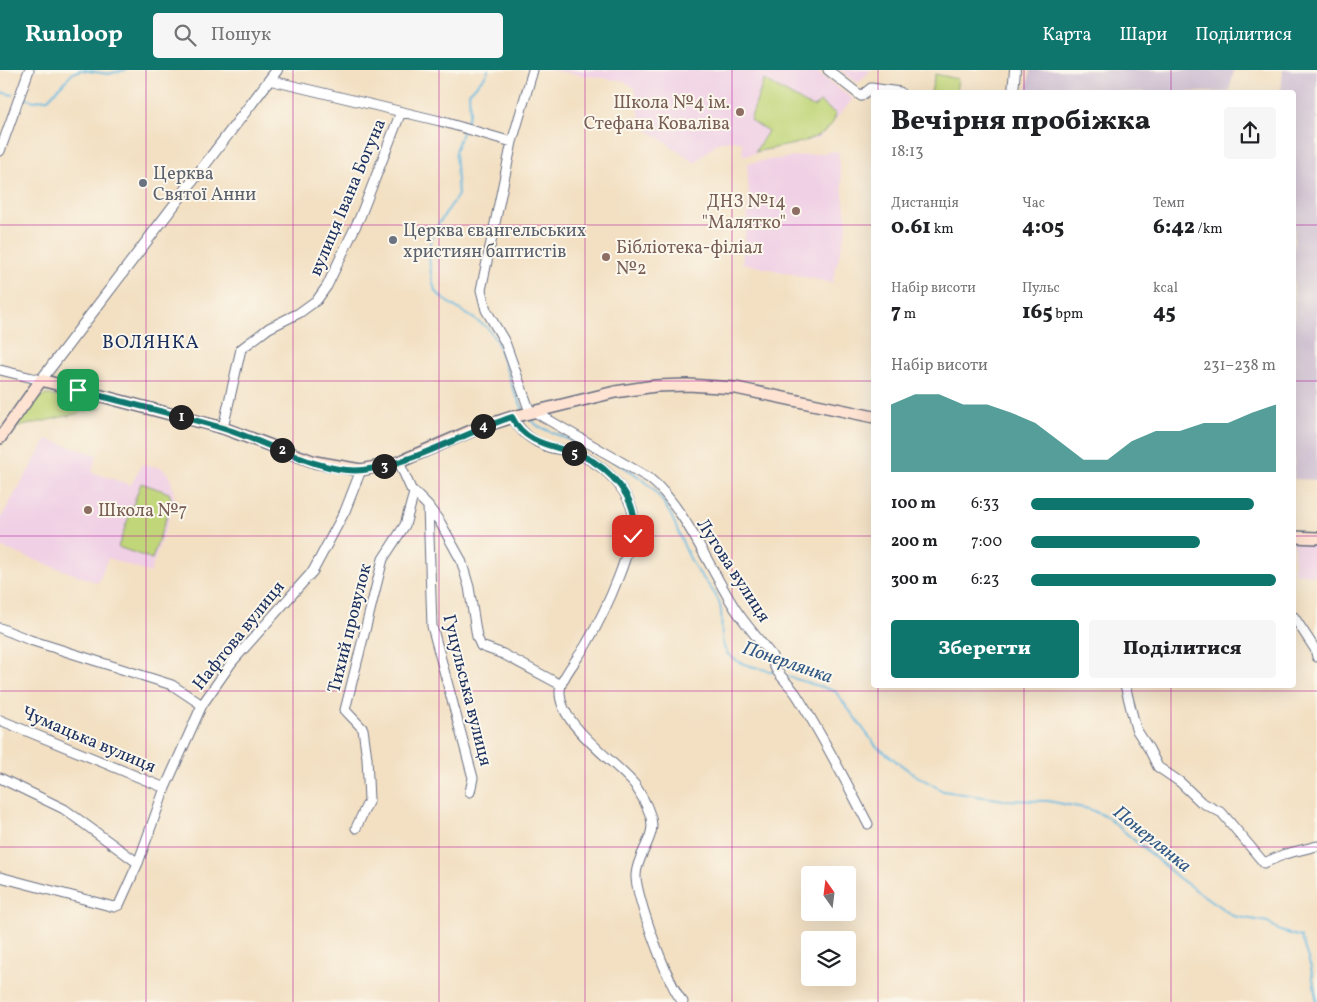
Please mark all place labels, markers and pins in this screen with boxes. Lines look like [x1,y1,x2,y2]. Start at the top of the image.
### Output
place label: Школа №4 ім. Стефана Коваліва [584,91,730,137]
marker: Школа №4 ім. Стефана Коваліва [734,106,746,118]
place label: Церква Святої Анни [153,162,256,208]
marker: Церква Святої Анни [137,177,149,189]
place label: ДНЗ №14 "Малятко" [702,190,786,236]
marker: ДНЗ №14 "Малятко" [790,205,802,217]
place label: Церква євангельських християн баптистів [403,219,586,265]
marker: Церква євангельських християн баптистів [387,234,399,246]
place label: Бібліотека-філіал №2 [616,236,763,282]
marker: Бібліотека-філіал №2 [600,251,612,263]
pin [57,369,99,411]
pin: 1 [168,404,194,430]
pin: 4 [470,414,496,438]
pin: 2 [270,438,294,462]
pin: 5 [562,440,586,466]
pin: 3 [372,454,396,478]
place label: Школа №7 [98,499,187,524]
marker: Школа №7 [82,504,94,516]
pin [612,515,654,557]

